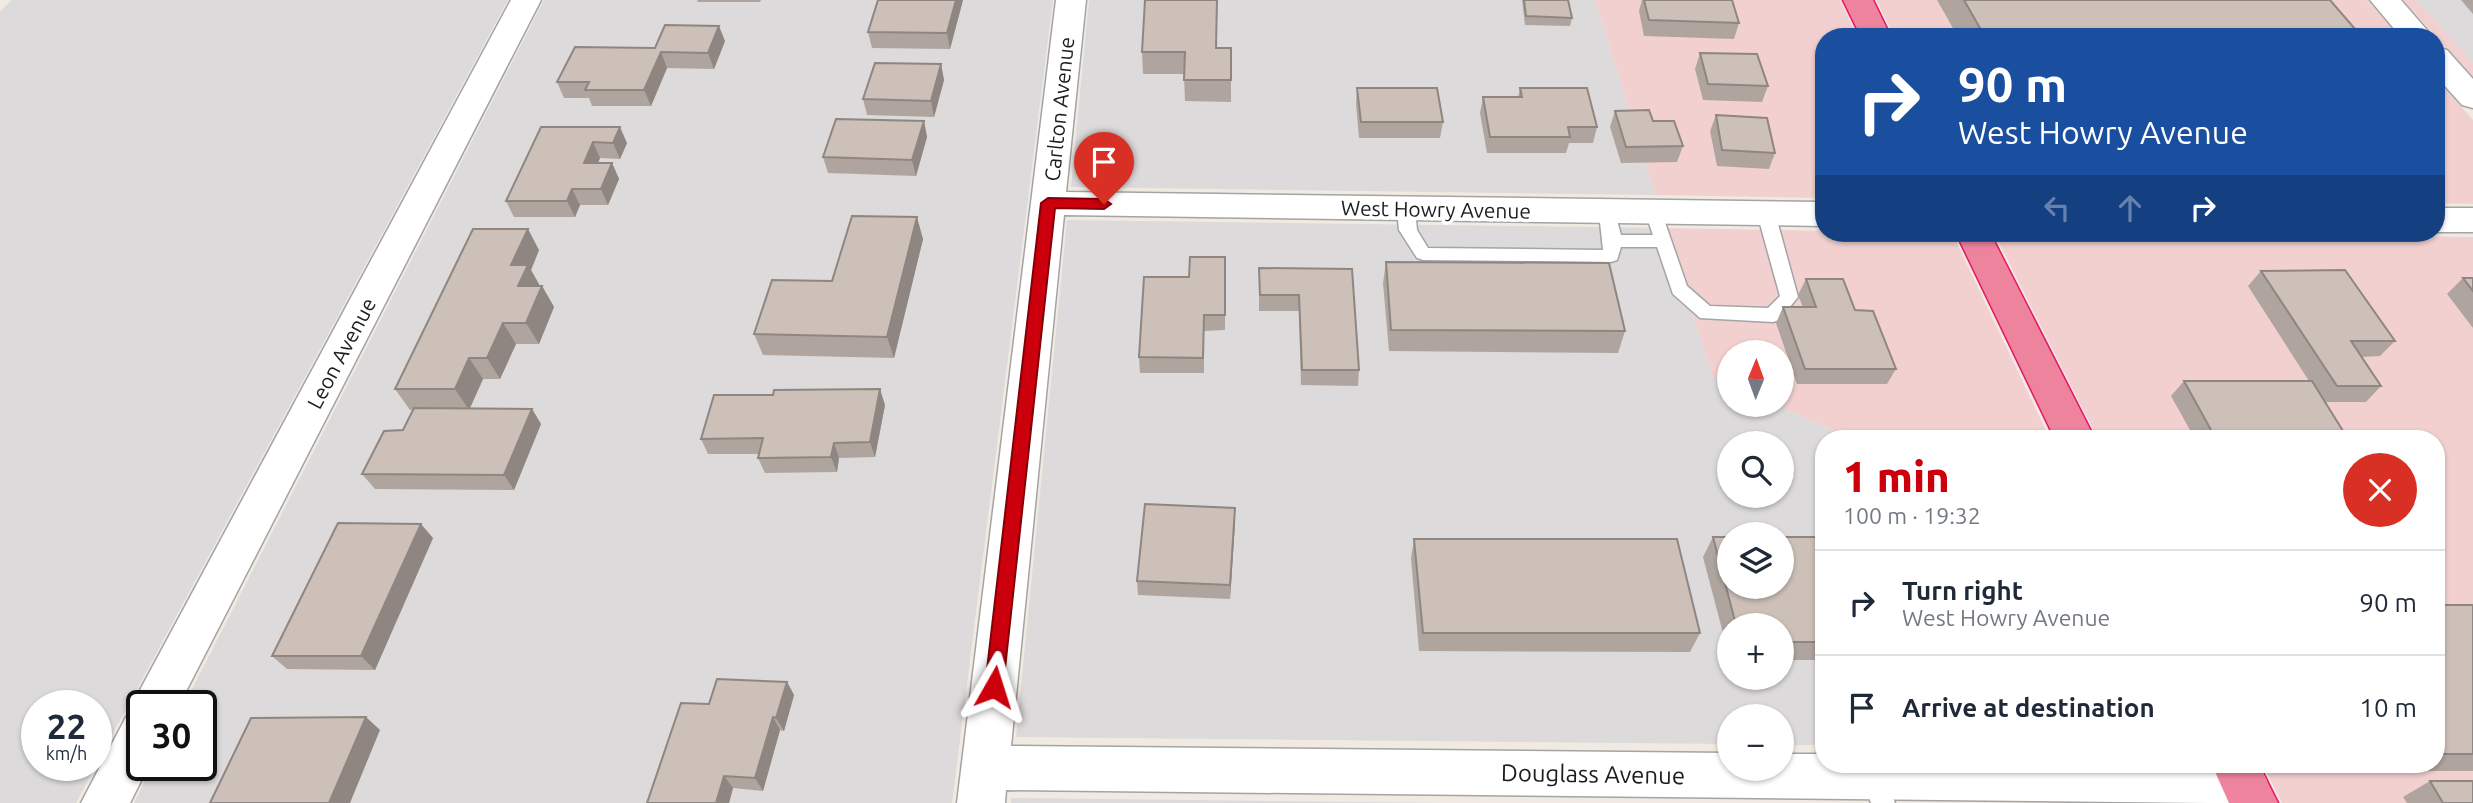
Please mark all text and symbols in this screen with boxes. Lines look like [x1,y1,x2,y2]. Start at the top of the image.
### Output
street label: Carlton Avenue [1039,36,1079,182]
icon: right [1843,56,1934,147]
text: 90 m [1958,56,2067,111]
text: West Howry Avenue [1958,114,2248,150]
pin [1074,132,1134,204]
icon: arrive [1085,143,1123,181]
icon: left [2038,189,2076,227]
icon: ahead [2111,189,2149,227]
icon: right [2184,189,2222,227]
street label: West Howry Avenue [1341,195,1531,223]
street label: Leon Avenue [302,293,380,413]
north arrow [1717,340,1794,416]
map controls [1717,340,1794,781]
button: search [1717,431,1794,508]
text: 1 min [1843,453,1950,500]
button: close [2343,453,2417,527]
text: 100 m · 19:32 [1843,503,1981,528]
button: layers [1717,522,1794,599]
text: Turn right [1902,576,2023,605]
icon: right [1843,584,1881,622]
text: 90 m [2359,588,2417,617]
text: West Howry Avenue [1902,605,2110,630]
button: + [1717,613,1794,690]
position arrow [957,650,1031,724]
icon: arrive [1843,689,1881,727]
speed limit sign: 30 [126,690,217,781]
text: Arrive at destination [1902,693,2155,722]
text: 10 m [2359,693,2417,722]
button: − [1717,704,1794,781]
text: 22 [47,706,86,746]
text: km/h [46,743,87,763]
street label: Douglass Avenue [1501,759,1685,789]

